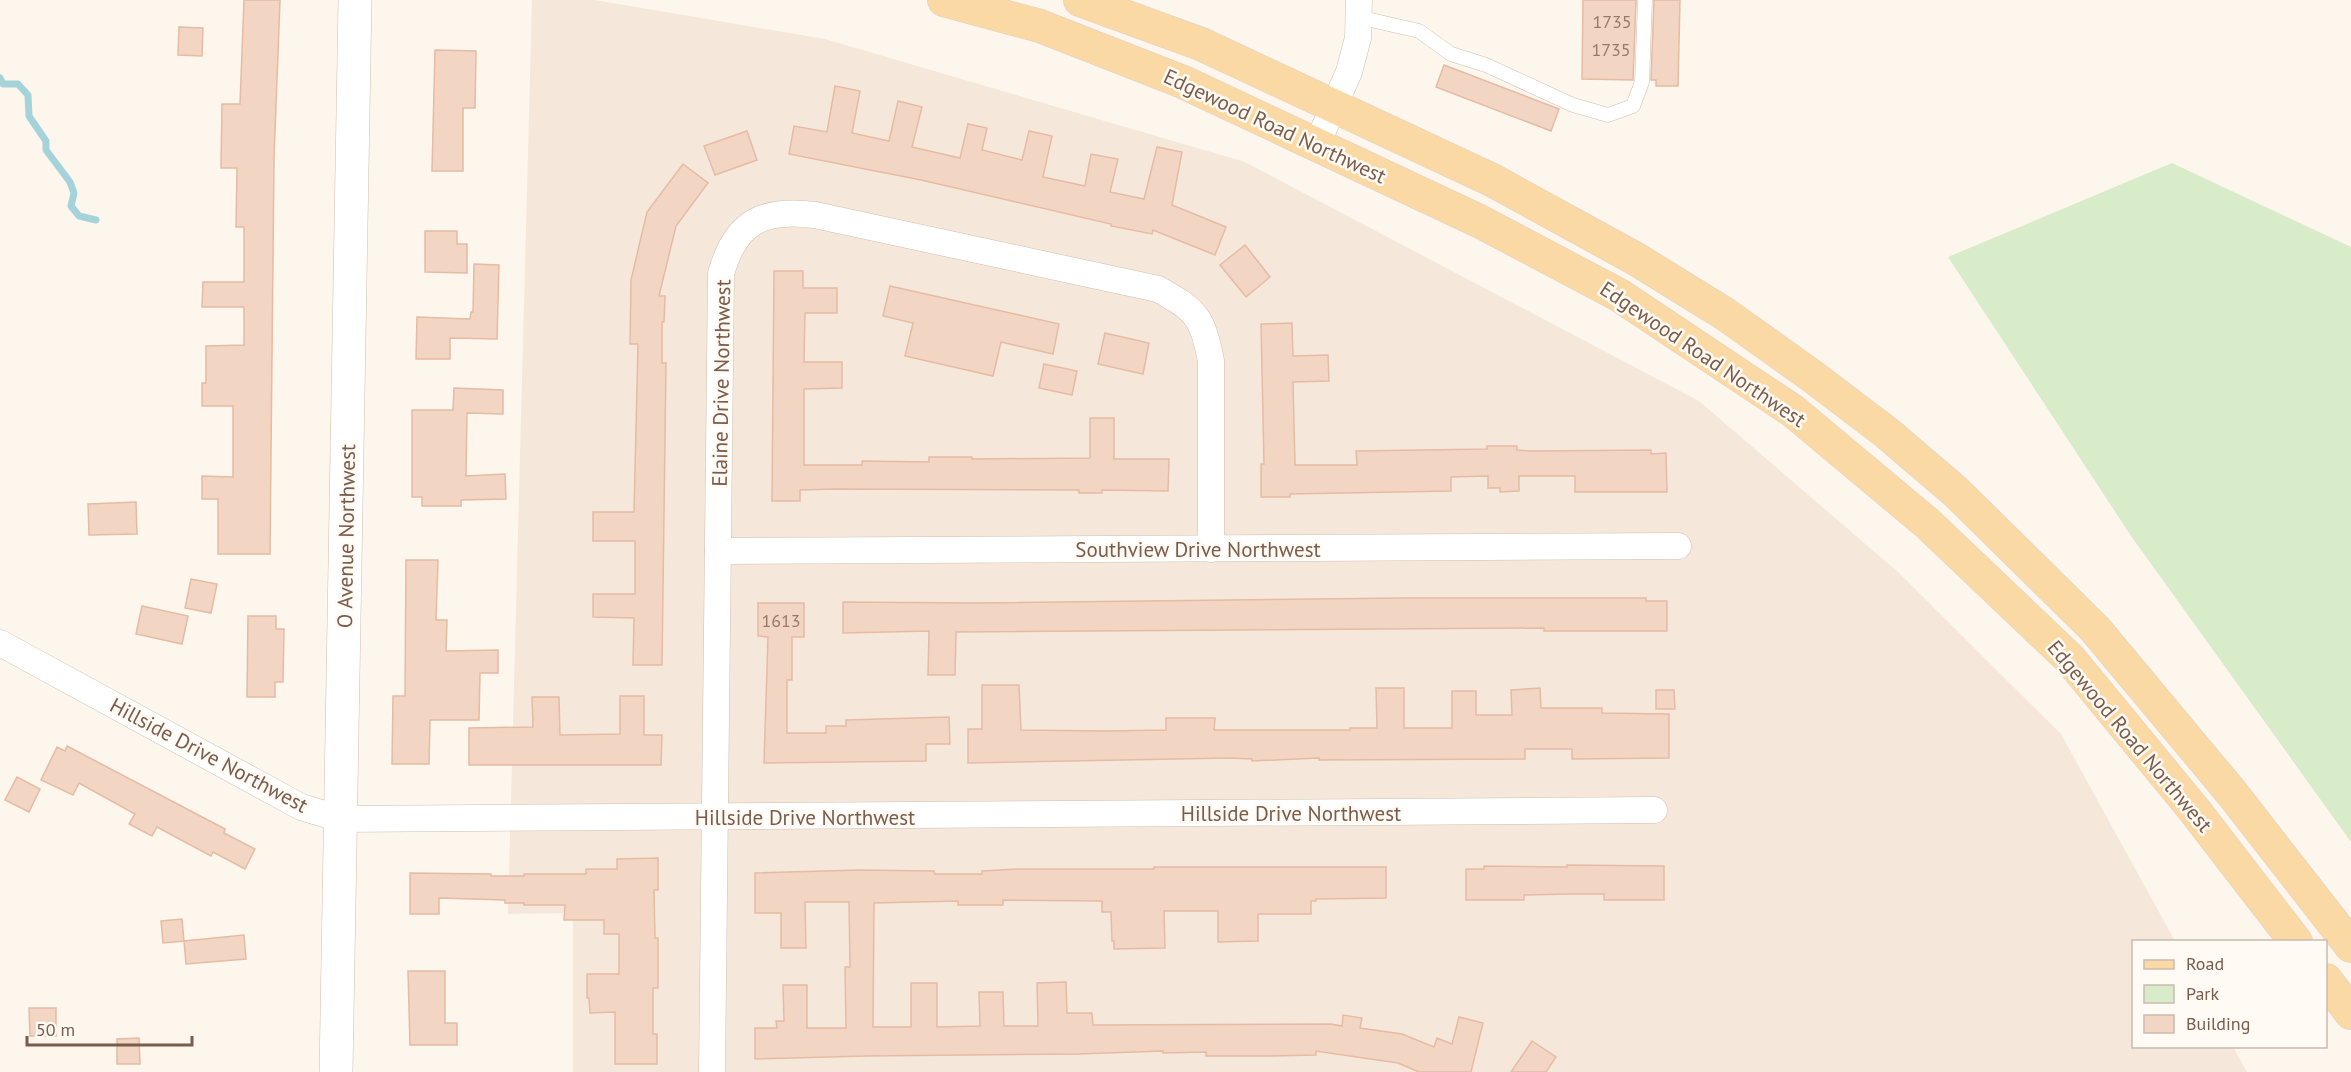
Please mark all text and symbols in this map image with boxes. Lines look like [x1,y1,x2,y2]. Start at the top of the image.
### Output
house number: 1735 [1592,10,1632,33]
house number: 1735 [1591,38,1631,61]
street label: Edgewood Road Northwest [1159,63,1391,189]
street label: Edgewood Road Northwest [1595,275,1811,433]
street label: Elaine Drive Northwest [706,279,736,487]
street label: O Avenue Northwest [331,444,361,628]
street label: Southview Drive Northwest [1075,536,1321,563]
house number: 1613 [761,609,801,632]
street label: Edgewood Road Northwest [2042,634,2218,838]
street label: Hillside Drive Northwest [105,691,313,819]
street label: Hillside Drive Northwest [1181,800,1401,827]
street label: Hillside Drive Northwest [695,804,915,831]
legend [2132,940,2327,1048]
text: Road [2186,952,2224,975]
text: Park [2186,982,2219,1005]
scale bar [27,1009,192,1047]
text: Building [2186,1012,2250,1035]
text: 50 m [36,1018,75,1041]

